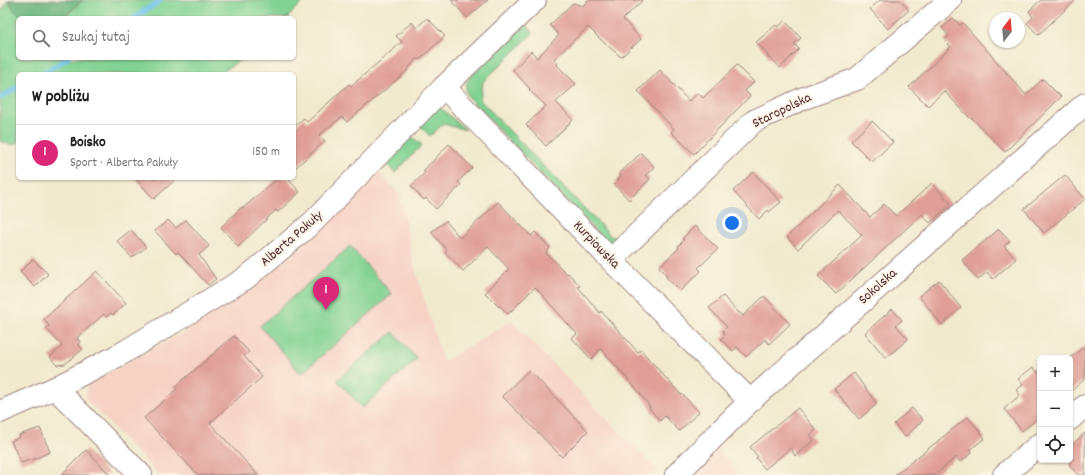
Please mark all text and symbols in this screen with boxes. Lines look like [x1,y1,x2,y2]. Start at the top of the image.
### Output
north arrow [989,12,1025,48]
search box [16,16,296,60]
icon: search [30,27,52,49]
text: Szukaj tutaj [62,27,130,49]
text: W pobliżu [32,86,89,110]
street label: Staropolska [749,88,815,134]
text: Boisko [70,132,106,154]
text: 1 [44,143,46,162]
text: 150 m [252,143,280,162]
text: Sport · Alberta Pakuły [70,154,178,173]
street label: Alberta Pakuły [256,206,328,272]
your location [722,213,742,233]
street label: Kurpiowska [568,216,624,274]
street label: Sokolska [854,264,902,310]
pin: 1 [313,277,339,310]
map controls [1037,355,1073,463]
button: + [1037,355,1073,391]
button: − [1037,391,1073,427]
button: locate [1037,427,1073,463]

